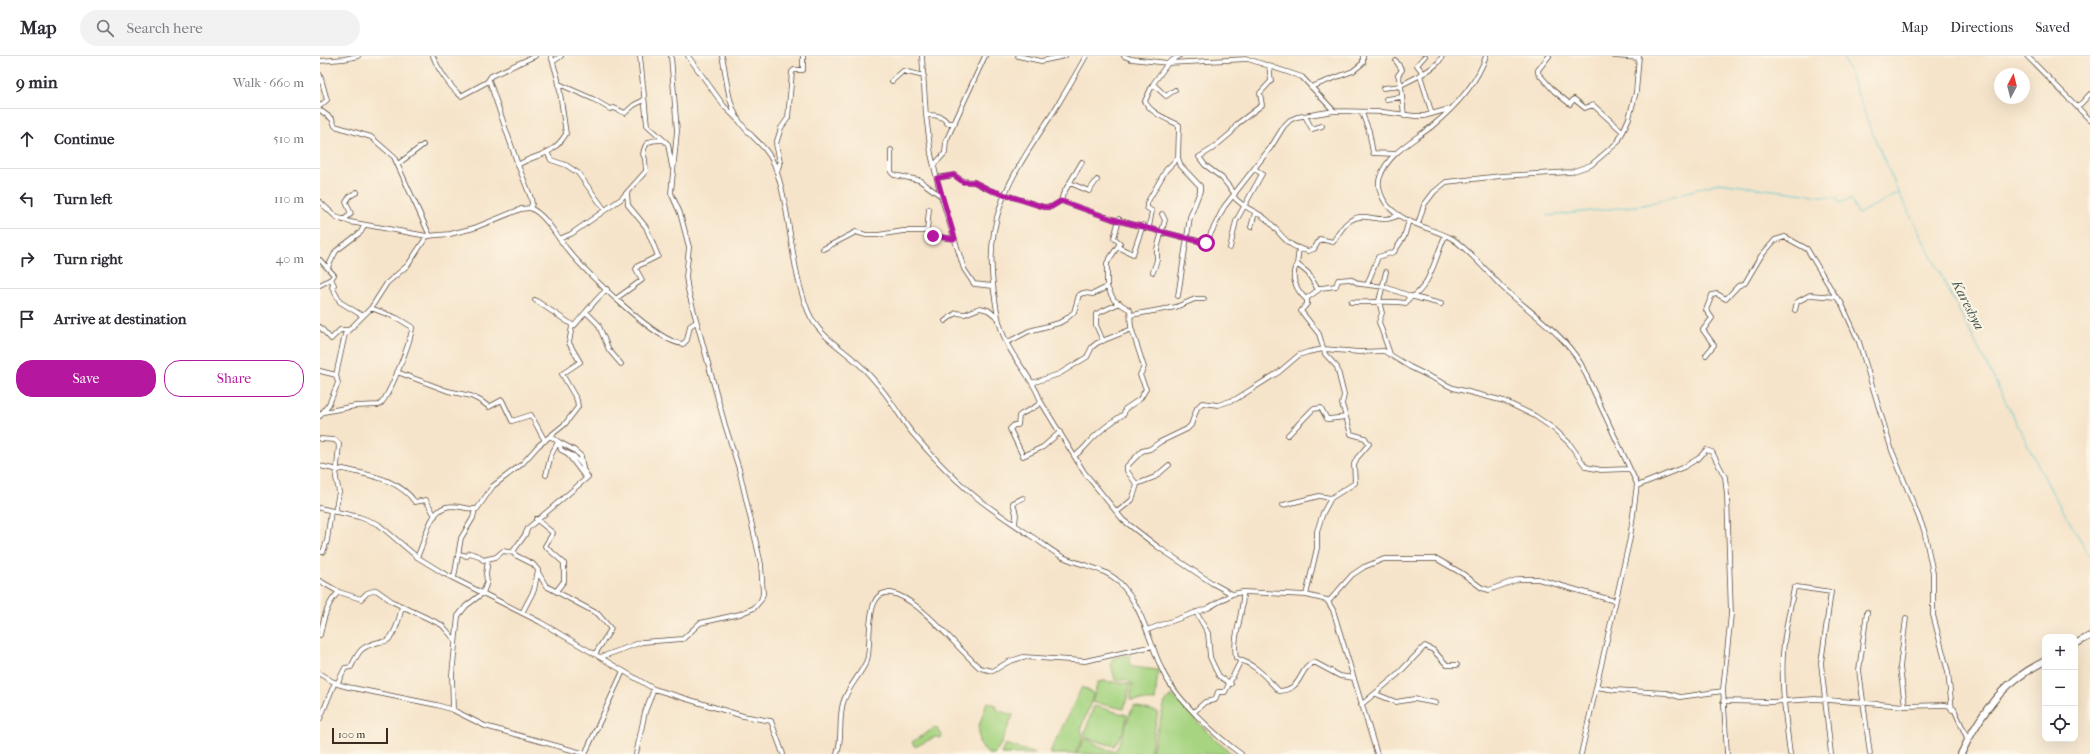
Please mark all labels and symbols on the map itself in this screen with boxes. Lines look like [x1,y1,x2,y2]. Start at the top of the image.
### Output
north arrow [1994,68,2030,104]
route end [924,227,942,245]
route start [1197,234,1215,252]
water label: Kareshya [1948,276,1988,333]
scale bar [332,726,388,745]

